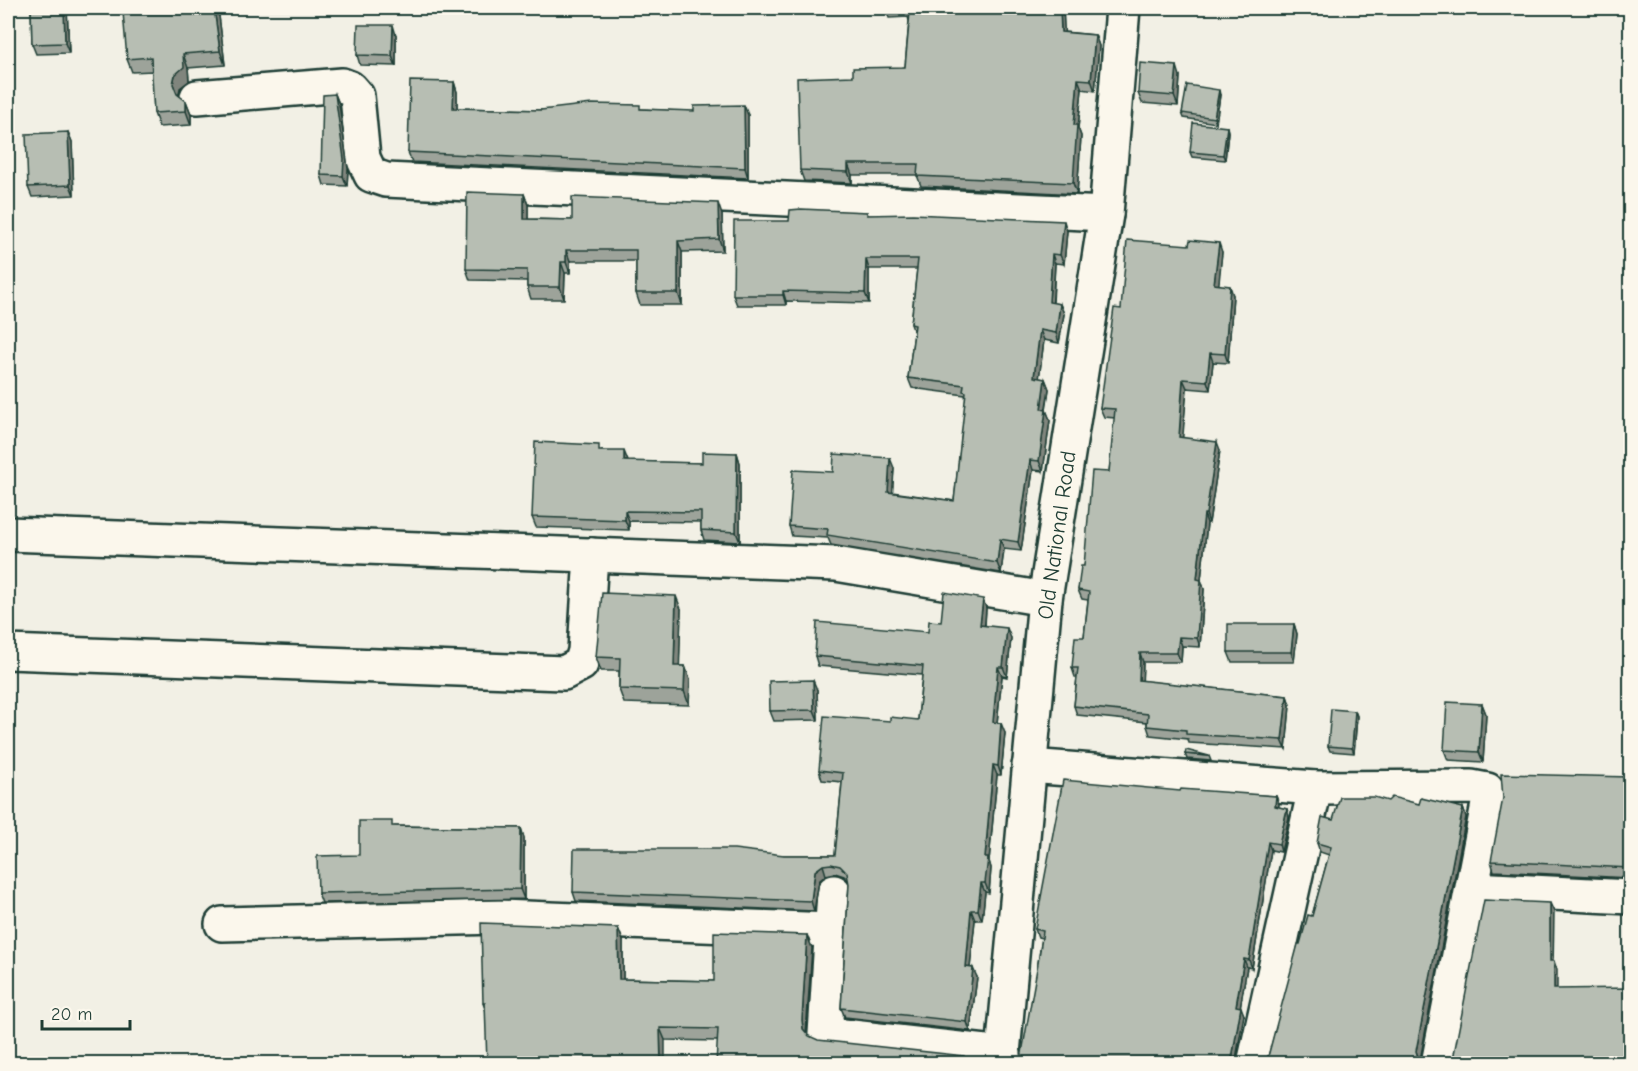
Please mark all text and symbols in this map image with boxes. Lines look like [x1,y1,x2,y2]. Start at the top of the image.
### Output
street label: Old National Road [1032,449,1082,621]
scale bar [42,993,130,1031]
text: 20 m [51,1004,92,1025]

